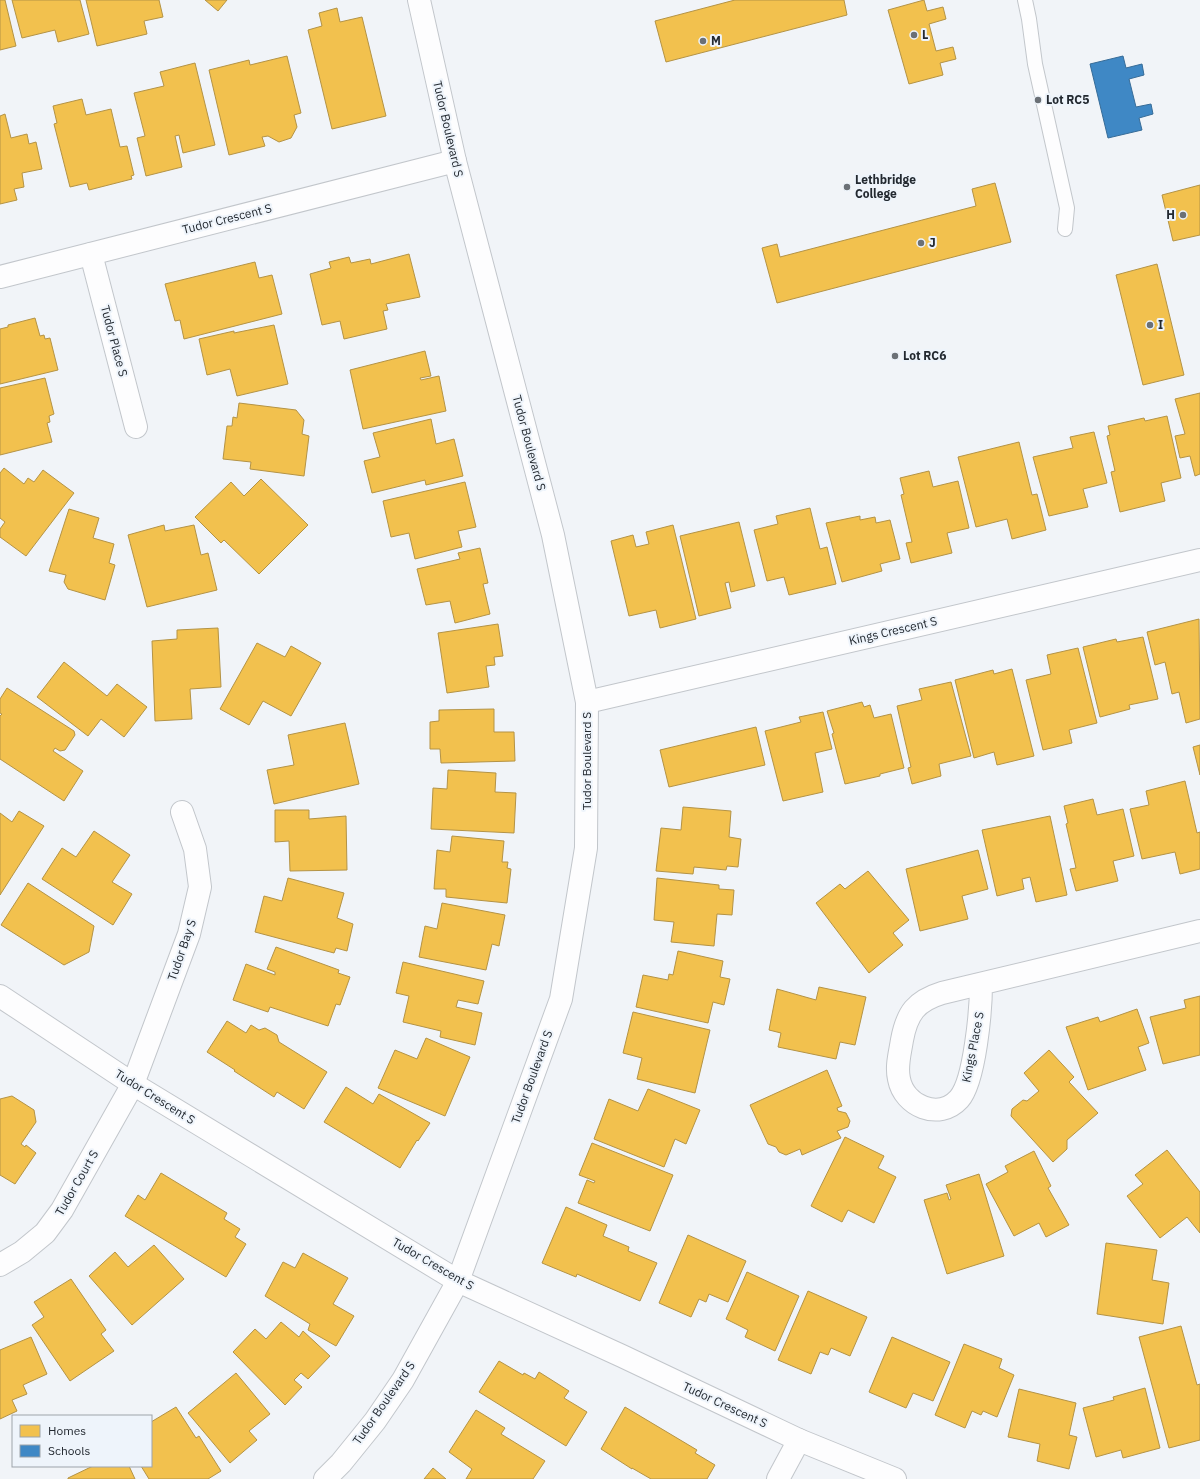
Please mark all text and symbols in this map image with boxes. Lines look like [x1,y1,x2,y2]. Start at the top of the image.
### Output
place label: L [922,27,928,42]
marker: L [909,30,919,40]
place label: M [711,33,721,48]
marker: M [698,36,708,46]
street label: Tudor Boulevard S [430,79,467,179]
place label: Lot RC5 [1046,92,1089,107]
marker: Lot RC5 [1033,95,1043,105]
place label: Lethbridge College [855,172,916,201]
marker: Lethbridge College [842,182,852,192]
street label: Tudor Crescent S [181,200,273,237]
place label: H [1166,207,1175,222]
marker: H [1178,210,1188,220]
place label: J [929,235,936,250]
marker: J [916,238,926,248]
street label: Tudor Place S [98,304,131,378]
place label: I [1158,317,1163,332]
marker: I [1145,320,1155,330]
place label: Lot RC6 [903,348,946,363]
marker: Lot RC6 [890,351,900,361]
street label: Tudor Boulevard S [509,393,549,492]
street label: Kings Crescent S [847,613,938,648]
street label: Tudor Boulevard S [579,712,594,810]
street label: Tudor Bay S [164,917,199,983]
street label: Kings Place S [958,1010,987,1084]
street label: Tudor Boulevard S [508,1028,555,1126]
street label: Tudor Crescent S [112,1066,198,1127]
street label: Tudor Court S [52,1147,101,1218]
street label: Tudor Crescent S [390,1234,477,1293]
street label: Tudor Boulevard S [349,1358,418,1447]
street label: Tudor Crescent S [681,1378,770,1431]
legend [12,1415,152,1467]
text: Homes [48,1423,86,1438]
text: Schools [48,1443,91,1458]

